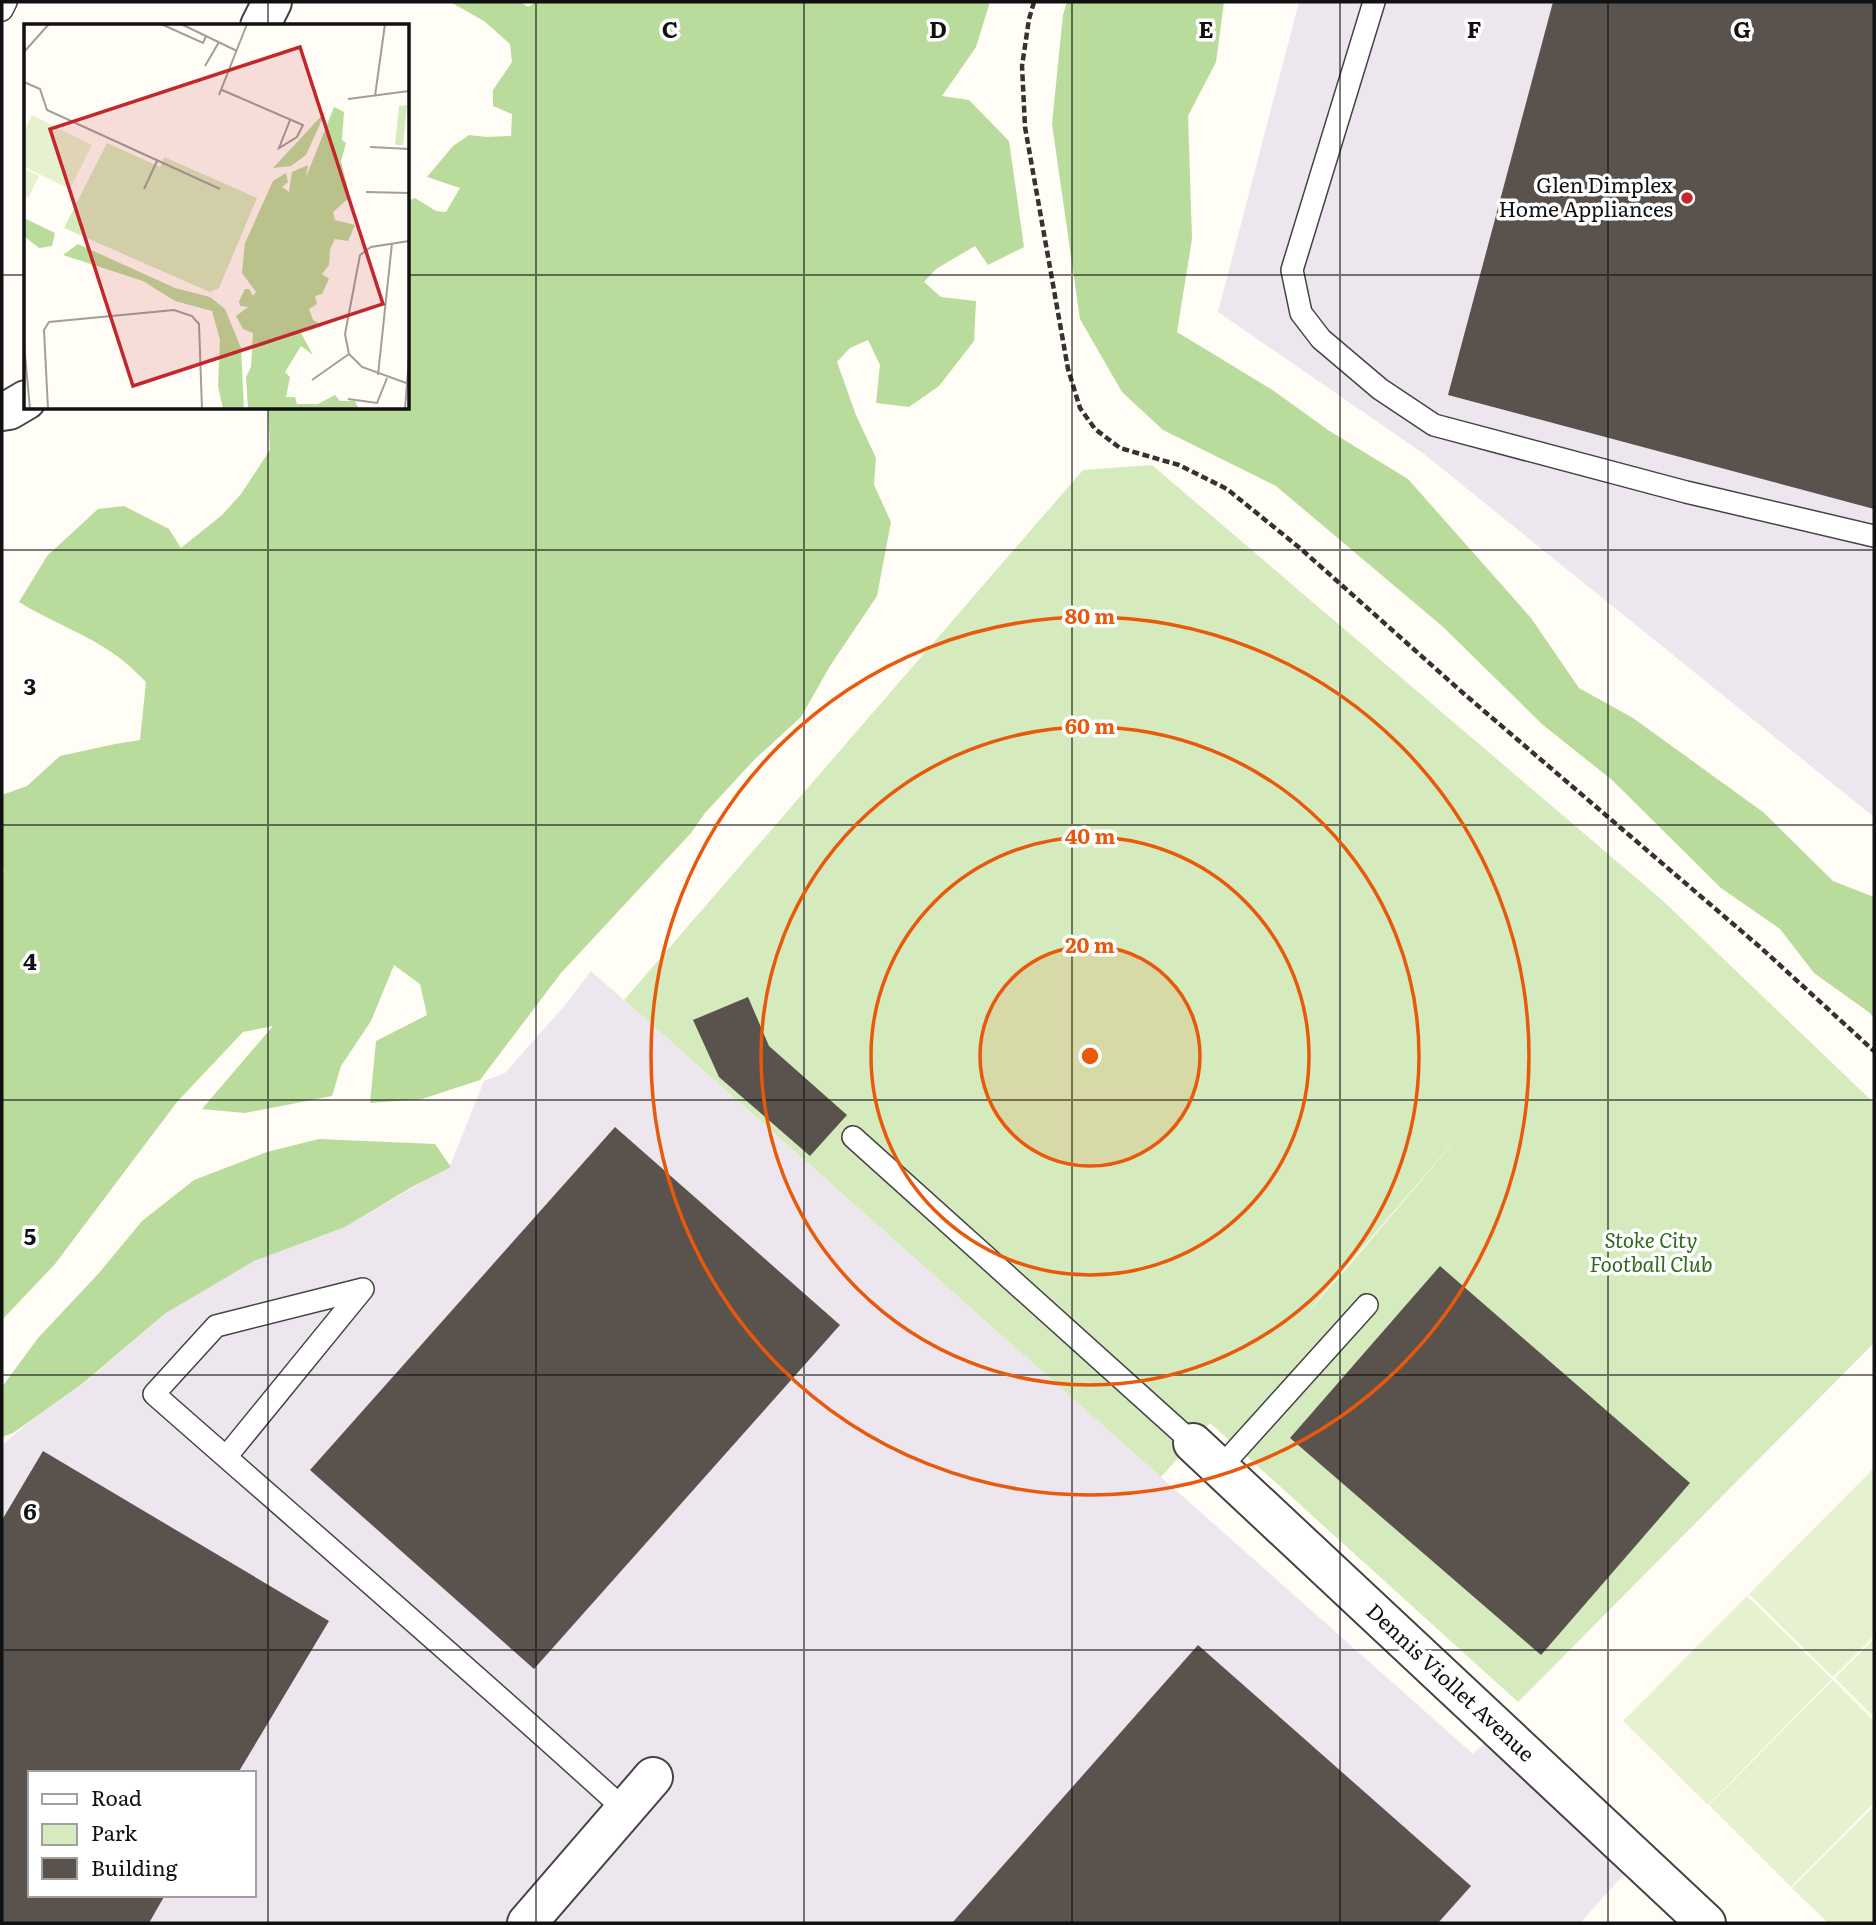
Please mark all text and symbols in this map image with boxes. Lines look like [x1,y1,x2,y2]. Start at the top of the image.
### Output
text: C [662,11,678,45]
text: D [929,11,947,45]
text: E [1198,11,1214,45]
text: F [1467,11,1482,45]
text: G [1733,11,1751,45]
inset map [24,24,410,410]
place label: Glen Dimplex Home Appliances [1498,168,1673,223]
marker: Glen Dimplex Home Appliances [1679,190,1695,206]
text: 80 m [1065,599,1115,630]
text: 3 [24,668,36,702]
text: 60 m [1065,709,1115,740]
text: 40 m [1065,819,1115,850]
text: 20 m [1065,928,1115,959]
text: 4 [23,943,37,977]
centre of rings [1078,1044,1102,1068]
text: 5 [24,1218,36,1252]
park label: Stoke City Football Club [1589,1223,1713,1278]
text: 6 [23,1493,37,1527]
street label: Dennis Viollet Avenue [1361,1595,1543,1768]
legend [28,1771,256,1897]
text: Road [91,1781,142,1812]
text: Park [91,1816,137,1847]
text: Building [91,1851,178,1882]

